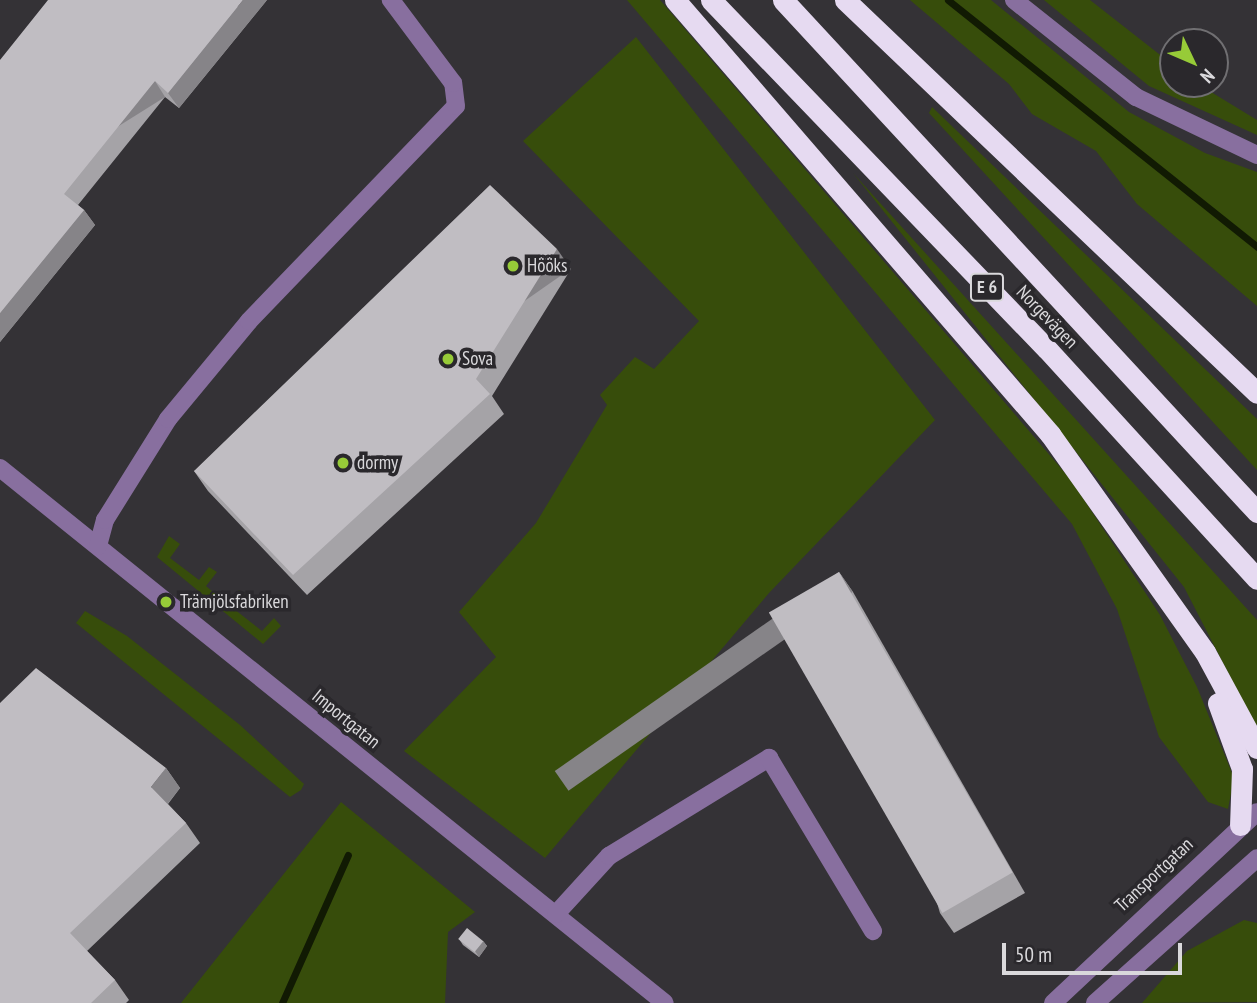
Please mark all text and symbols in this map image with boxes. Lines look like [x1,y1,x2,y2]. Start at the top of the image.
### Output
north arrow [1159,28,1229,98]
text: N [1195,64,1220,88]
place label: Hööks [527,255,567,277]
marker: Hööks [505,258,521,274]
road number: E 6 [970,272,1004,302]
street label: Norgevägen [1011,281,1083,353]
place label: Sova [462,348,493,370]
marker: Sova [440,351,456,367]
place label: dormy [357,452,398,474]
marker: dormy [335,455,351,471]
place label: Trämjölsfabriken [180,591,289,613]
marker: Trämjölsfabriken [158,594,174,610]
street label: Importgatan [307,685,385,753]
street label: Transportgatan [1110,833,1198,917]
scale bar [1005,930,1185,974]
text: 50 m [1015,941,1052,968]

